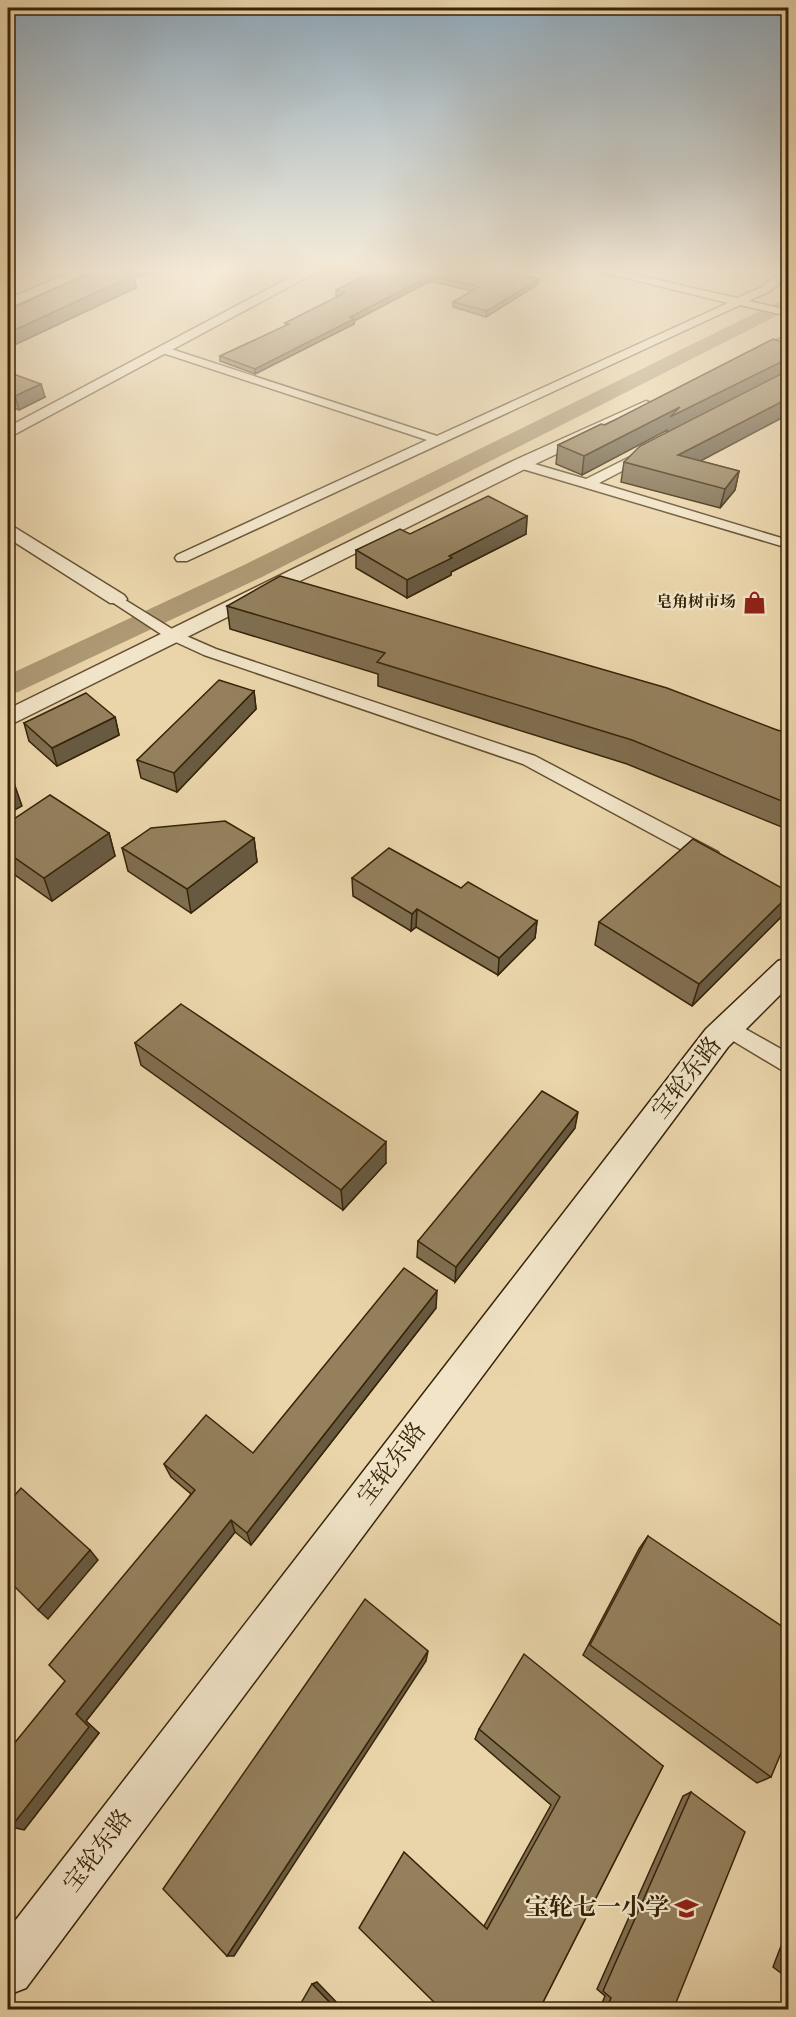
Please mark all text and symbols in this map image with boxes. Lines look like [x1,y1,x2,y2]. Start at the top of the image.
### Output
shop icon: 皂角树市场 [741,589,767,615]
place label: 皂角树市场 [656,592,736,612]
street label: 宝轮东路 [646,1031,728,1125]
street label: 宝轮东路 [351,1417,433,1511]
street label: 宝轮东路 [57,1804,139,1898]
place label: 宝轮七一小学 [525,1893,669,1923]
school or university icon: 宝轮七一小学 [674,1895,700,1921]

